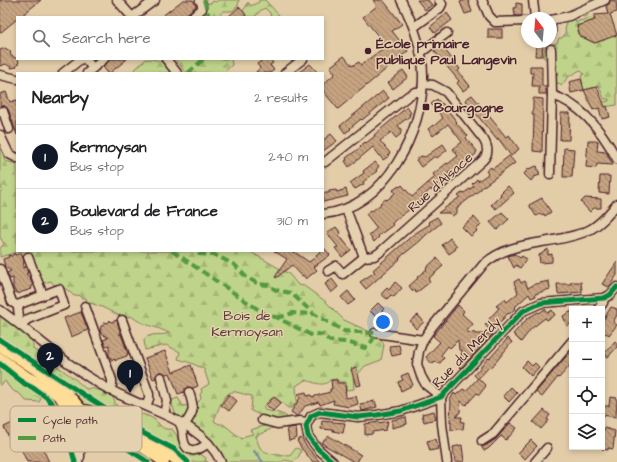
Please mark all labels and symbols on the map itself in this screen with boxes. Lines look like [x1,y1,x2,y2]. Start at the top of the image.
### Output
north arrow [521,12,557,48]
place label: École primaire publique Paul Langevin [376,34,517,71]
marker: École primaire publique Paul Langevin [363,46,373,56]
place label: Bourgogne [434,98,504,119]
marker: Bourgogne [421,102,431,112]
street label: Rue d'Alsace [404,148,478,217]
park label: Bois de Kermoysan [211,306,283,342]
your location [373,312,393,332]
street label: Rue du Merdy [428,312,506,393]
pin: 2 [37,343,63,376]
pin: 1 [117,360,143,393]
legend [10,406,142,452]
text: Cycle path [43,413,98,429]
text: Path [43,431,66,446]

